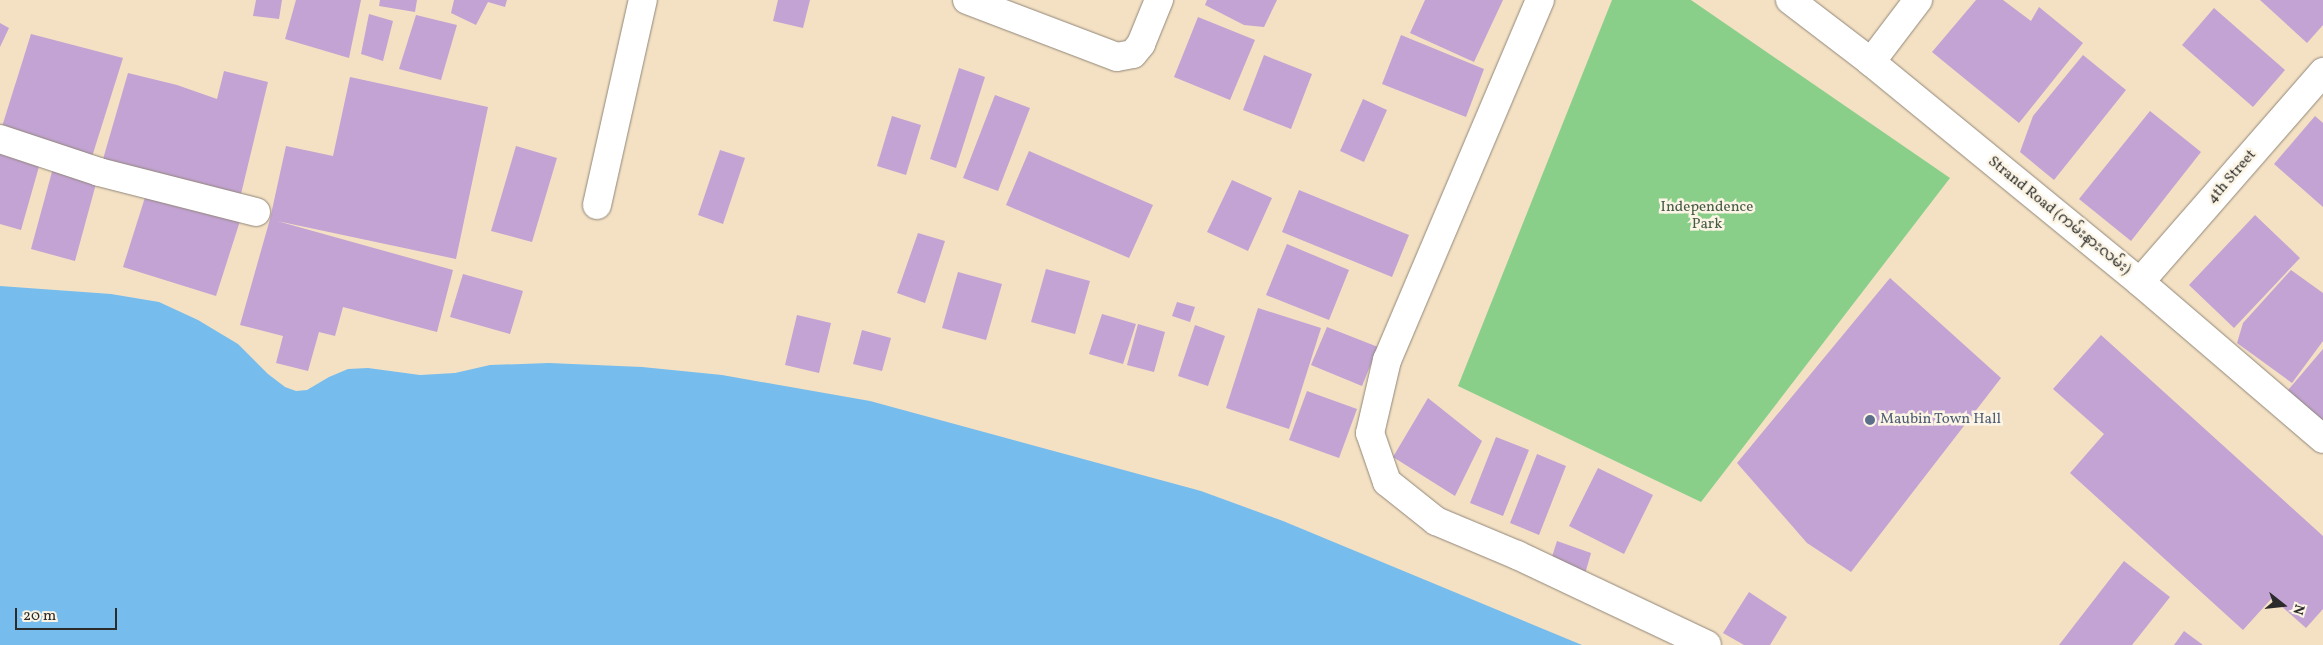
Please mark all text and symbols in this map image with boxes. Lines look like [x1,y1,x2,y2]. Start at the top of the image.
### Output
street label: 4th Street [2204,146,2260,208]
street label: Strand Road (ကမ်းနားလမ်း) [1984,153,2134,279]
park label: Independence Park [1661,198,1753,233]
place label: Maubin Town Hall [1880,411,2001,429]
marker: Maubin Town Hall [1864,414,1876,426]
north arrow [2258,580,2308,630]
scale bar [18,598,120,630]
text: N [2287,602,2308,617]
text: 20 m [23,606,56,627]

